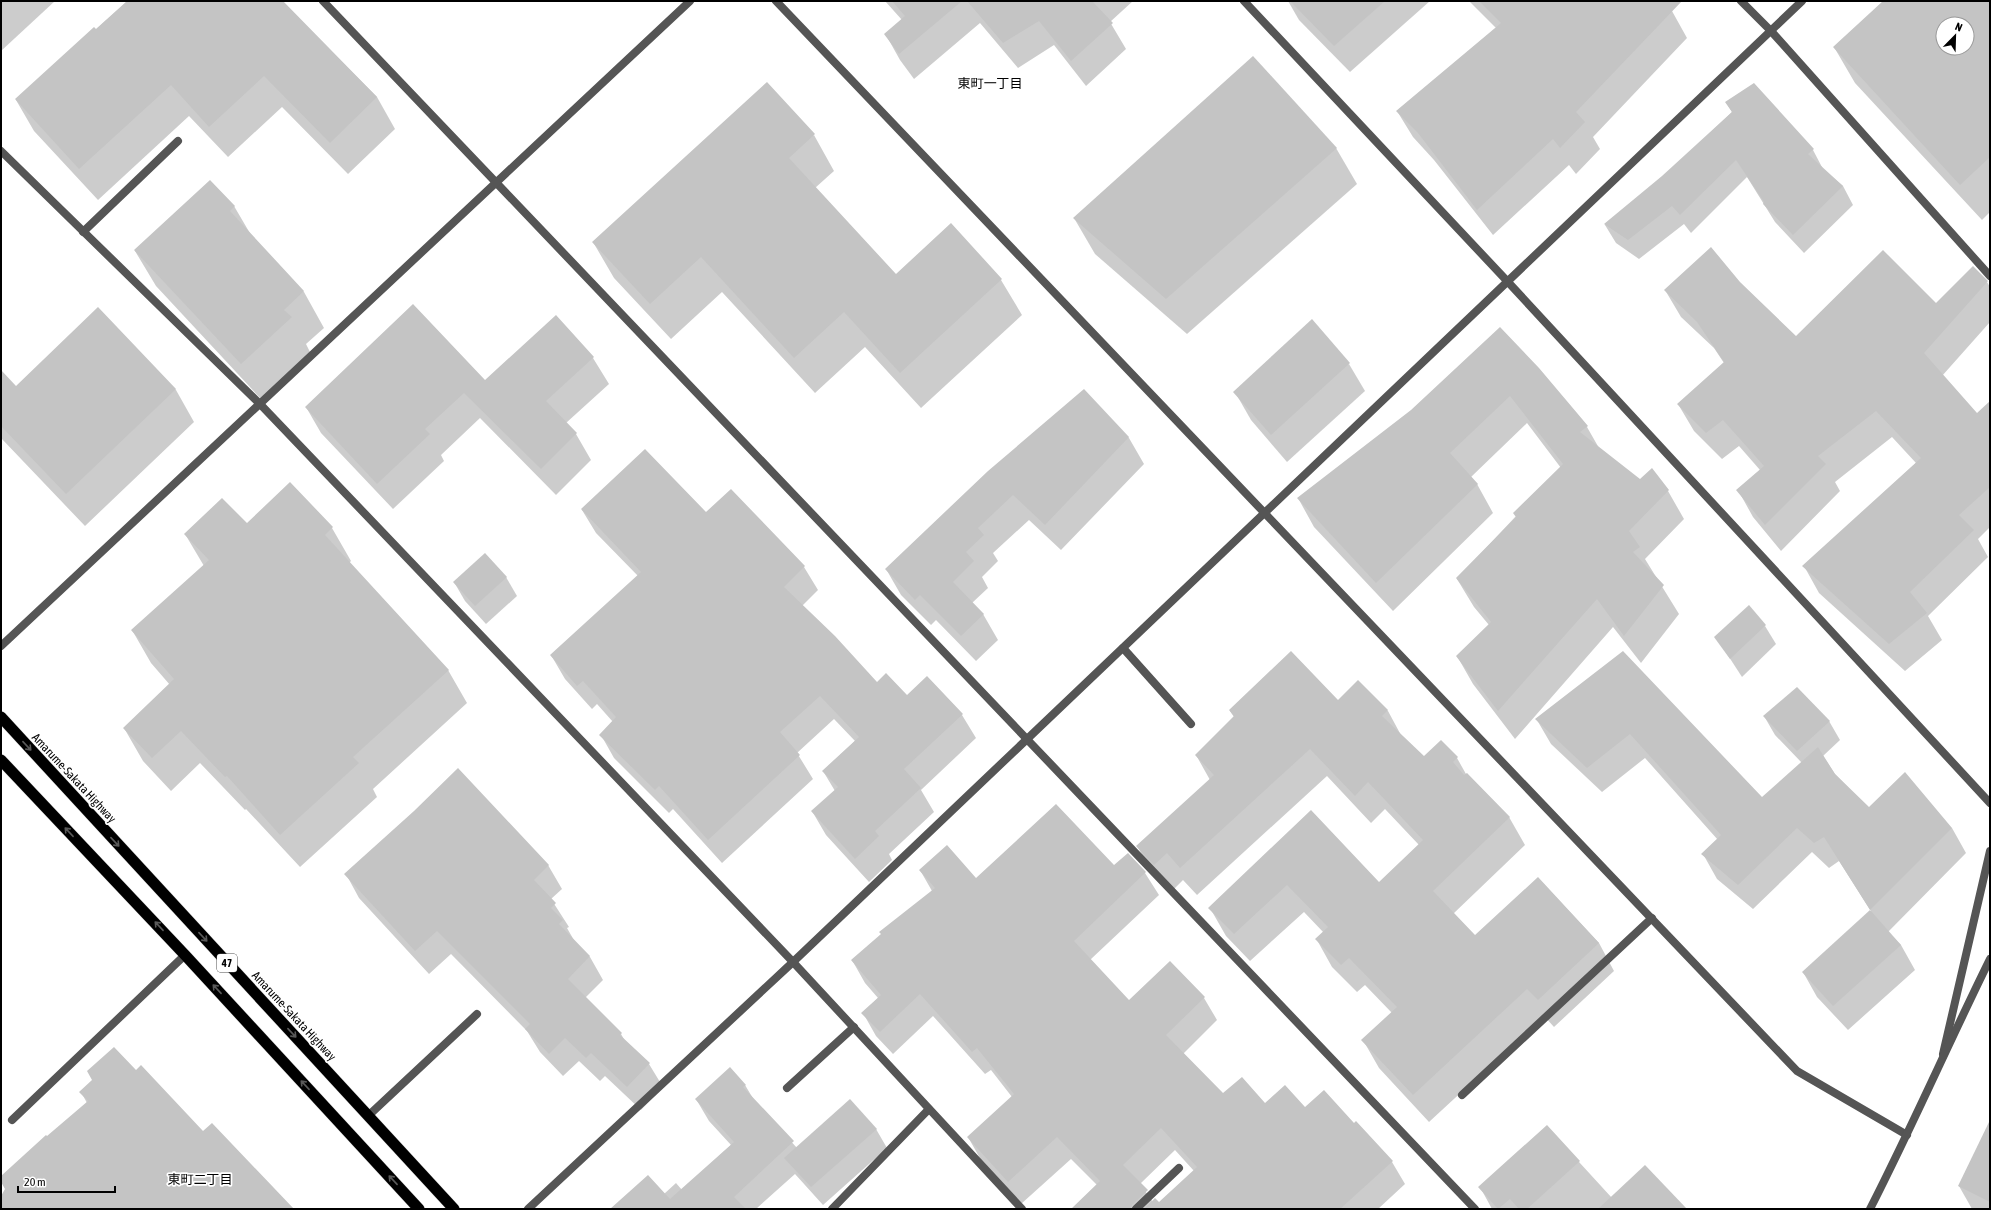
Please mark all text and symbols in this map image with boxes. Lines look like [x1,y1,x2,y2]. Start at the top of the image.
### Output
north arrow [1935,16,1975,56]
text: N [1954,20,1964,34]
district label: 東町一丁目 [957,76,1023,91]
street label: Amarume-Sakata Highway [29,730,119,826]
one-way arrow [23,741,32,751]
one-way arrow [64,827,74,837]
one-way arrow [111,836,120,847]
one-way arrow [154,921,163,931]
one-way arrow [199,932,208,942]
road number: 47 [217,954,237,972]
street label: Amarume-Sakata Highway [249,968,339,1064]
one-way arrow [212,984,222,994]
one-way arrow [287,1028,296,1038]
one-way arrow [301,1080,310,1090]
scale bar [18,1168,115,1194]
district label: 東町二丁目 [167,1172,233,1187]
text: 20 m [24,1175,46,1189]
one-way arrow [388,1175,398,1185]

